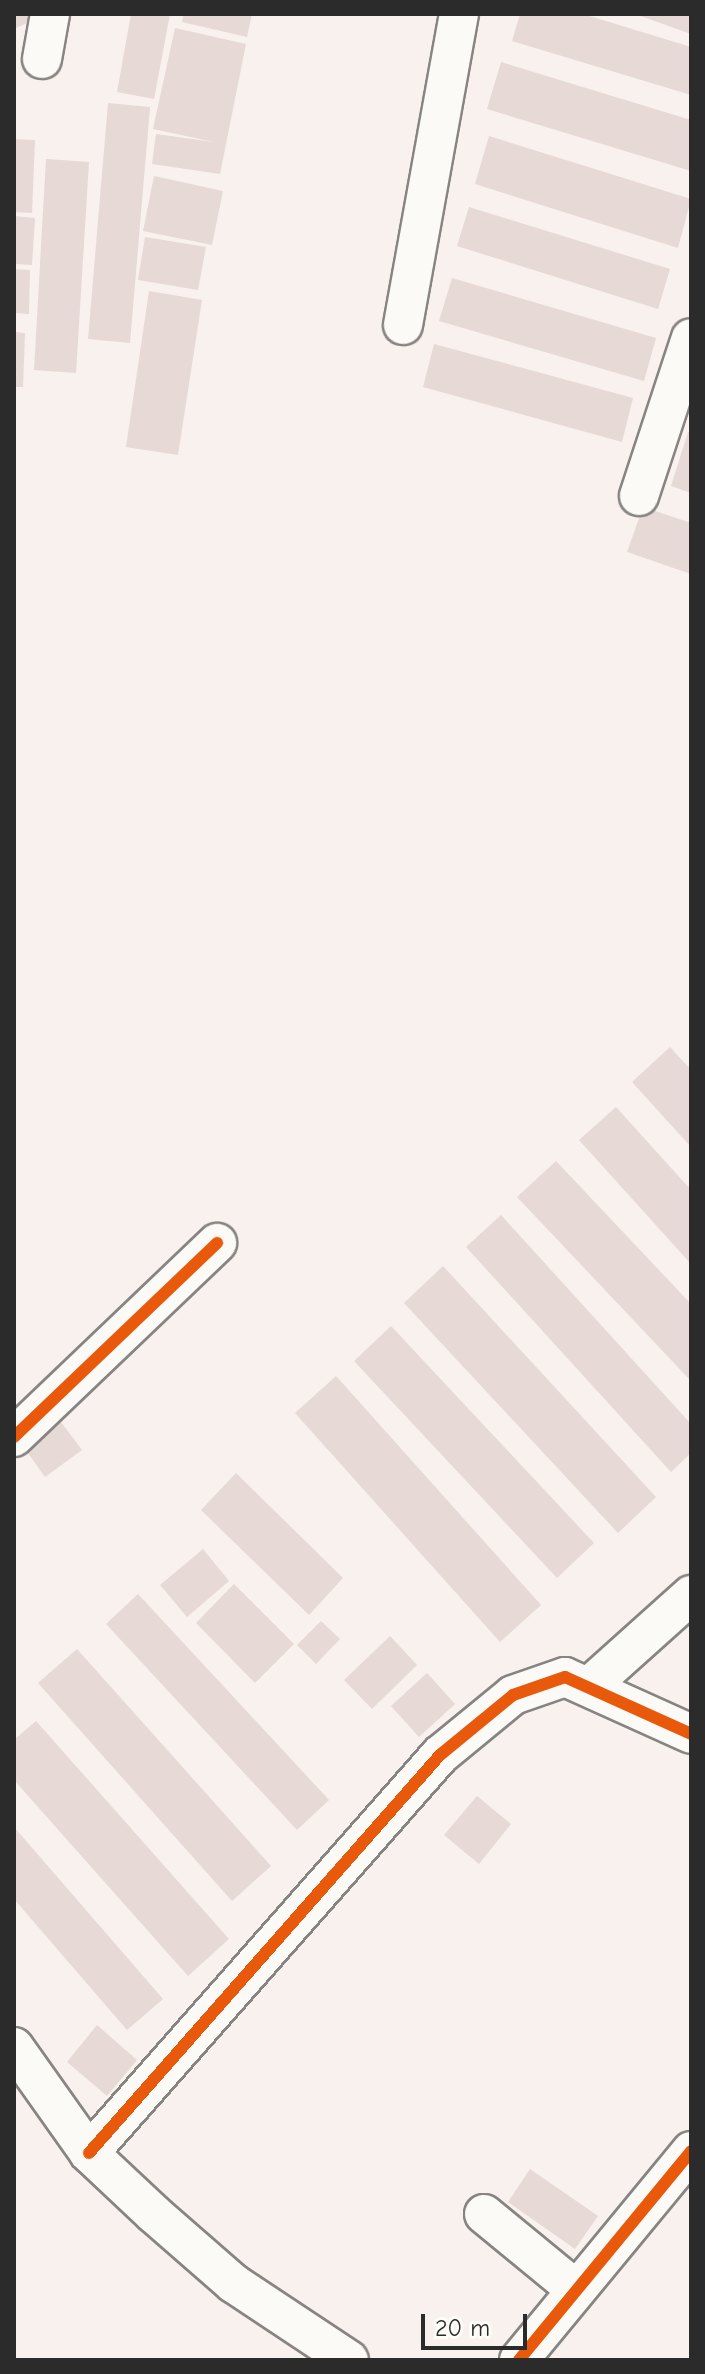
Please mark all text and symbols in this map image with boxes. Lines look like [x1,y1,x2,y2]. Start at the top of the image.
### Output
scale bar [425,2298,531,2348]
text: 20 m [435,2314,490,2342]

